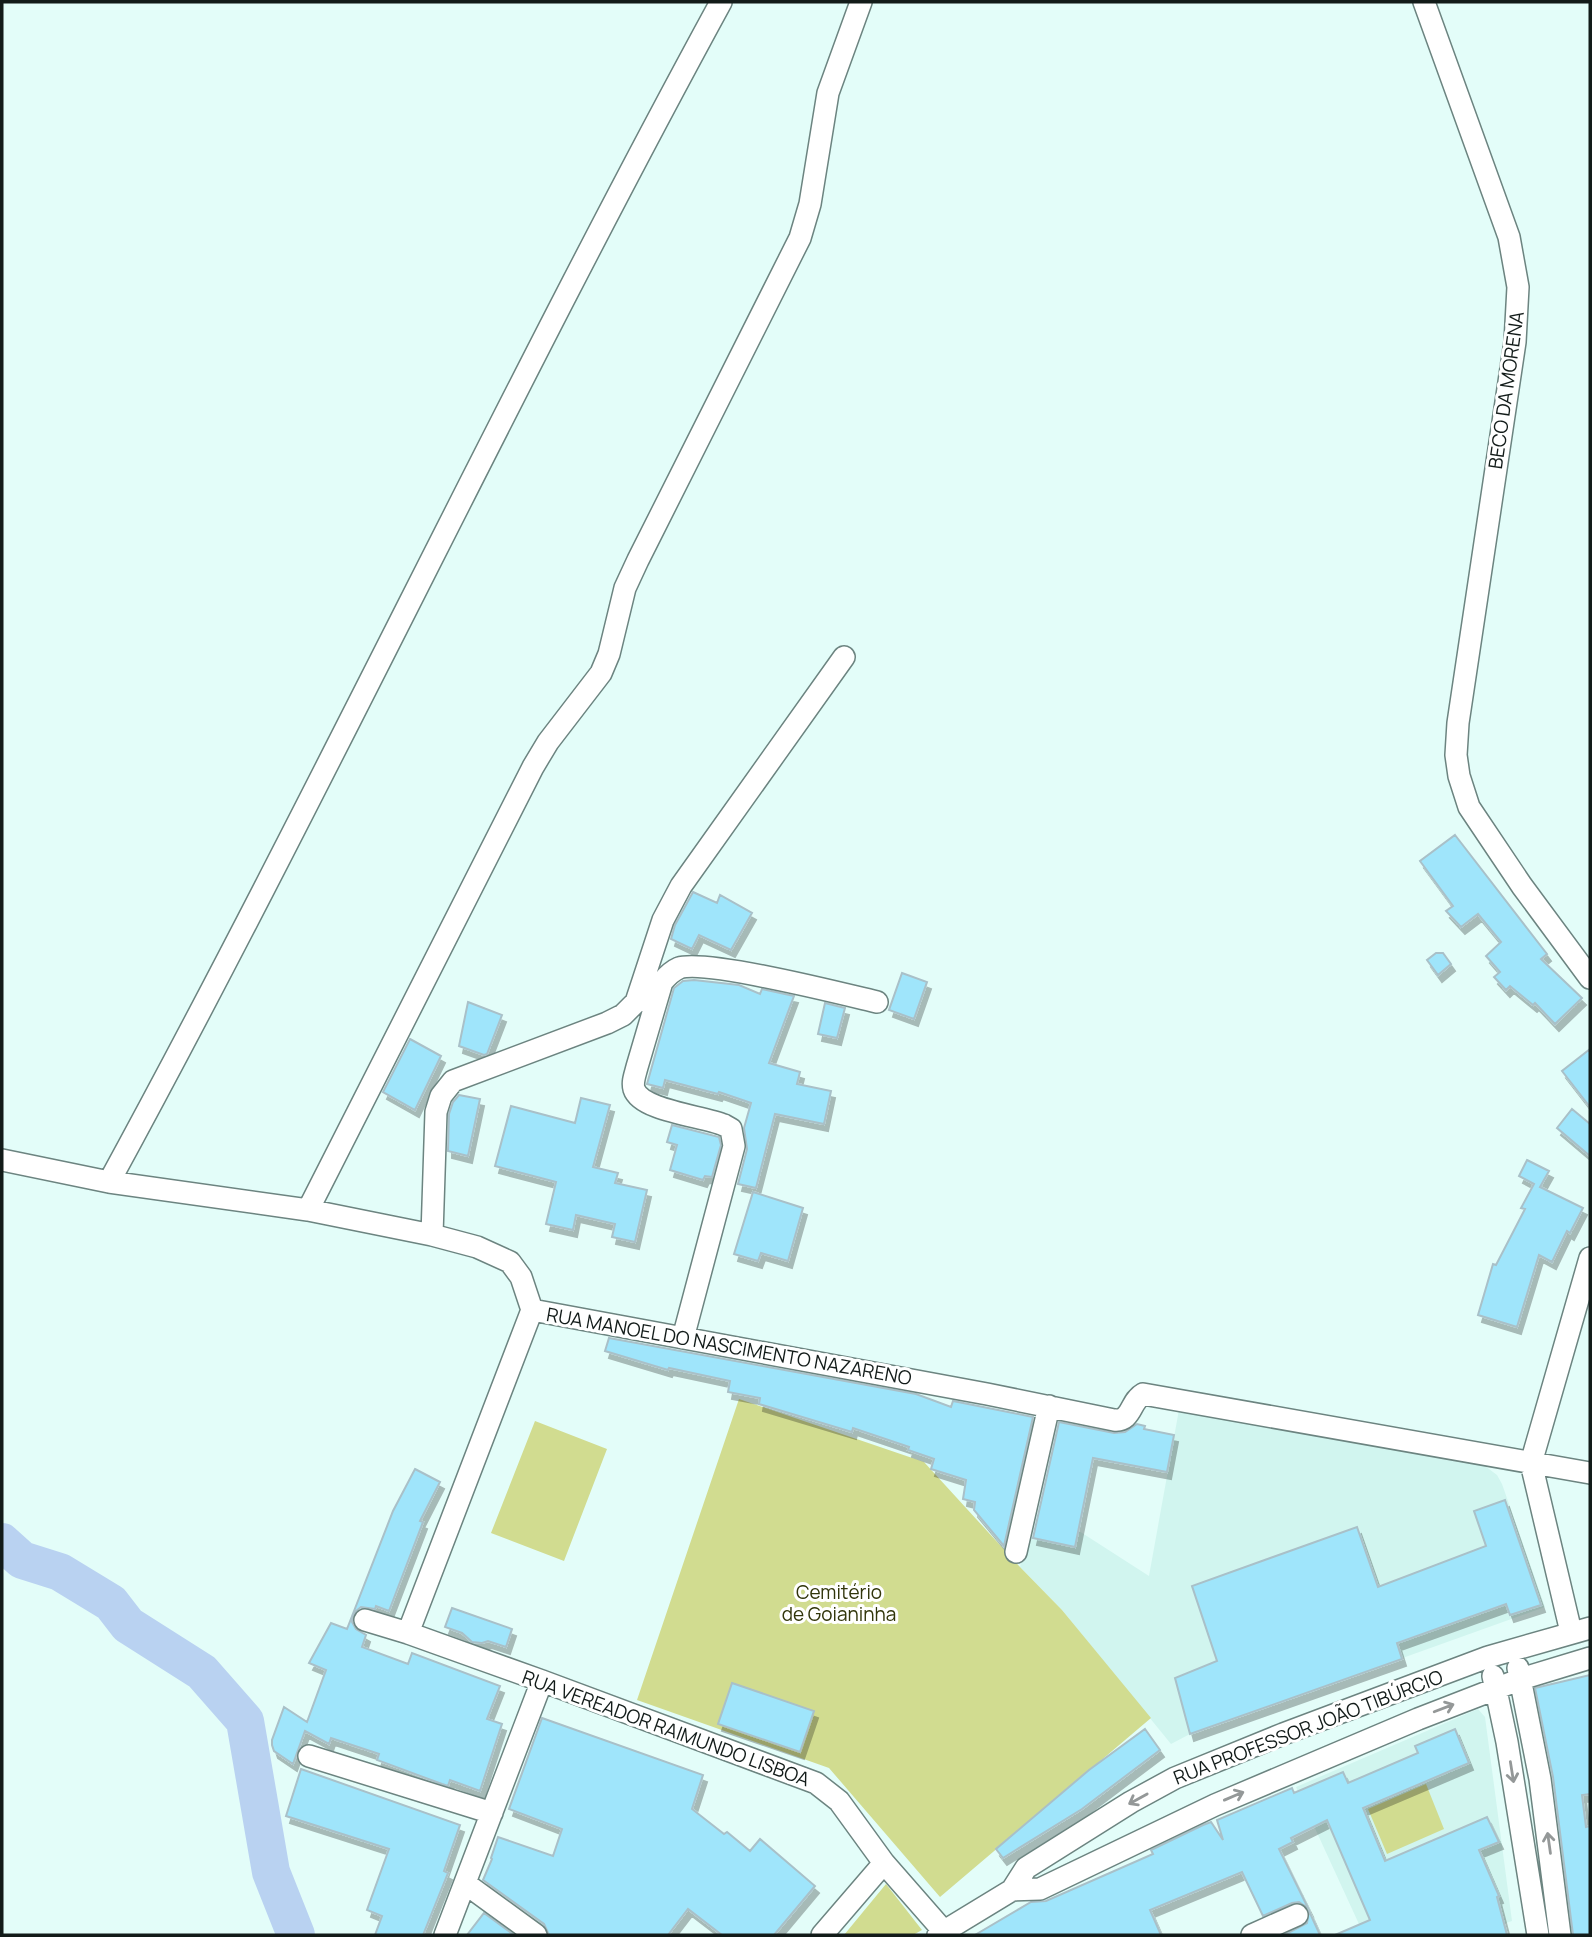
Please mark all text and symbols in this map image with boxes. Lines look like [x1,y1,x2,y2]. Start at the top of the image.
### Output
street label: BECO DA MORENA [1482,309,1530,471]
street label: RUA MANOEL DO NASCIMENTO NAZARENO [544,1301,914,1391]
park label: Cemitério de Goianinha [782,1579,896,1627]
street label: RUA PROFESSOR JOÃO TIBÚRCIO [1170,1663,1447,1790]
street label: RUA VEREADOR RAIMUNDO LISBOA [519,1664,813,1792]
one-way arrow [1433,1701,1455,1714]
one-way arrow [1506,1760,1519,1783]
one-way arrow [1223,1789,1245,1802]
one-way arrow [1128,1792,1148,1806]
one-way arrow [1542,1832,1555,1855]

